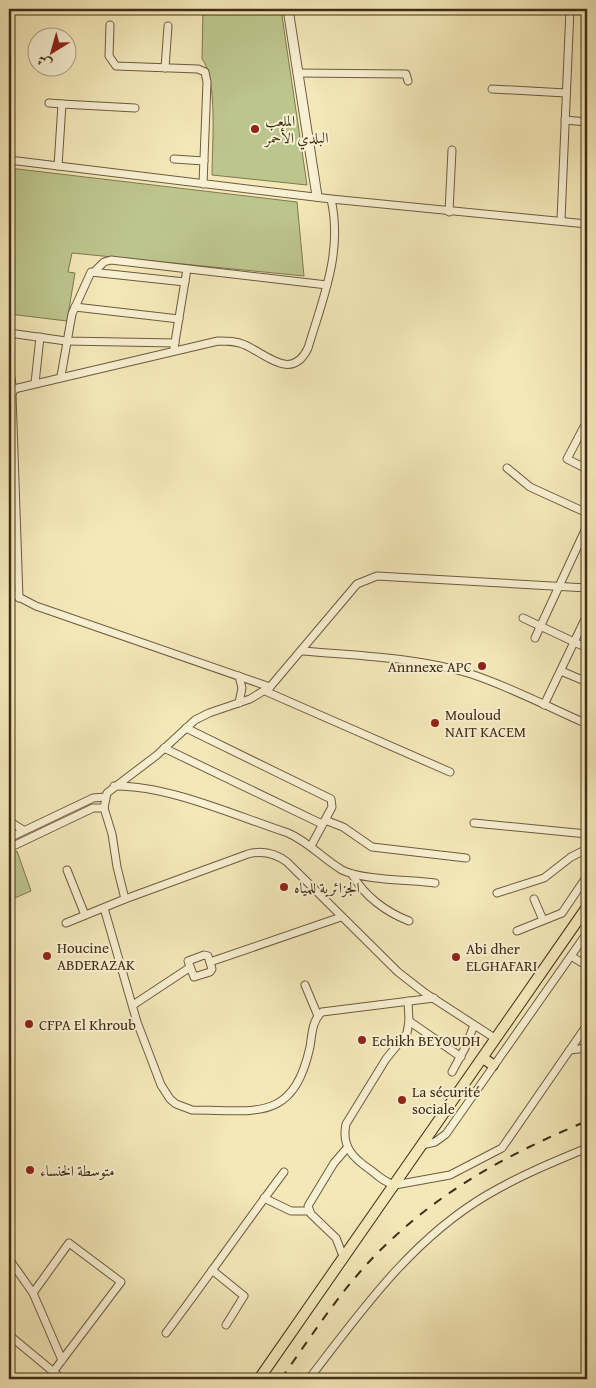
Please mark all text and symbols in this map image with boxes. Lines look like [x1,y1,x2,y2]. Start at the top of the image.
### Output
north arrow [28,28,78,78]
text: ش [33,50,56,75]
place label: الملعب البلدي الأحمر [263,110,328,150]
marker: الملعب البلدي الأحمر [249,123,261,135]
place label: Annnexe APC [388,656,472,677]
marker: Annnexe APC [476,660,488,672]
place label: Mouloud NAIT KACEM [445,704,526,742]
marker: Mouloud NAIT KACEM [429,717,441,729]
place label: الجزائرية للمياه [294,877,360,898]
marker: الجزائرية للمياه [278,881,290,893]
place label: Houcine ABDERAZAK [57,937,135,975]
place label: Abi dher ELGHAFARI [466,938,537,976]
marker: Houcine ABDERAZAK [41,950,53,962]
marker: Abi dher ELGHAFARI [450,951,462,963]
place label: CFPA El Khroub [39,1014,136,1035]
marker: CFPA El Khroub [23,1018,35,1030]
place label: Echikh BEYOUDH [372,1030,481,1051]
marker: Echikh BEYOUDH [356,1034,368,1046]
place label: La sécurité sociale [412,1081,480,1119]
marker: La sécurité sociale [396,1094,408,1106]
place label: متوسطة الخنساء [40,1160,115,1181]
marker: متوسطة الخنساء [24,1164,36,1176]

